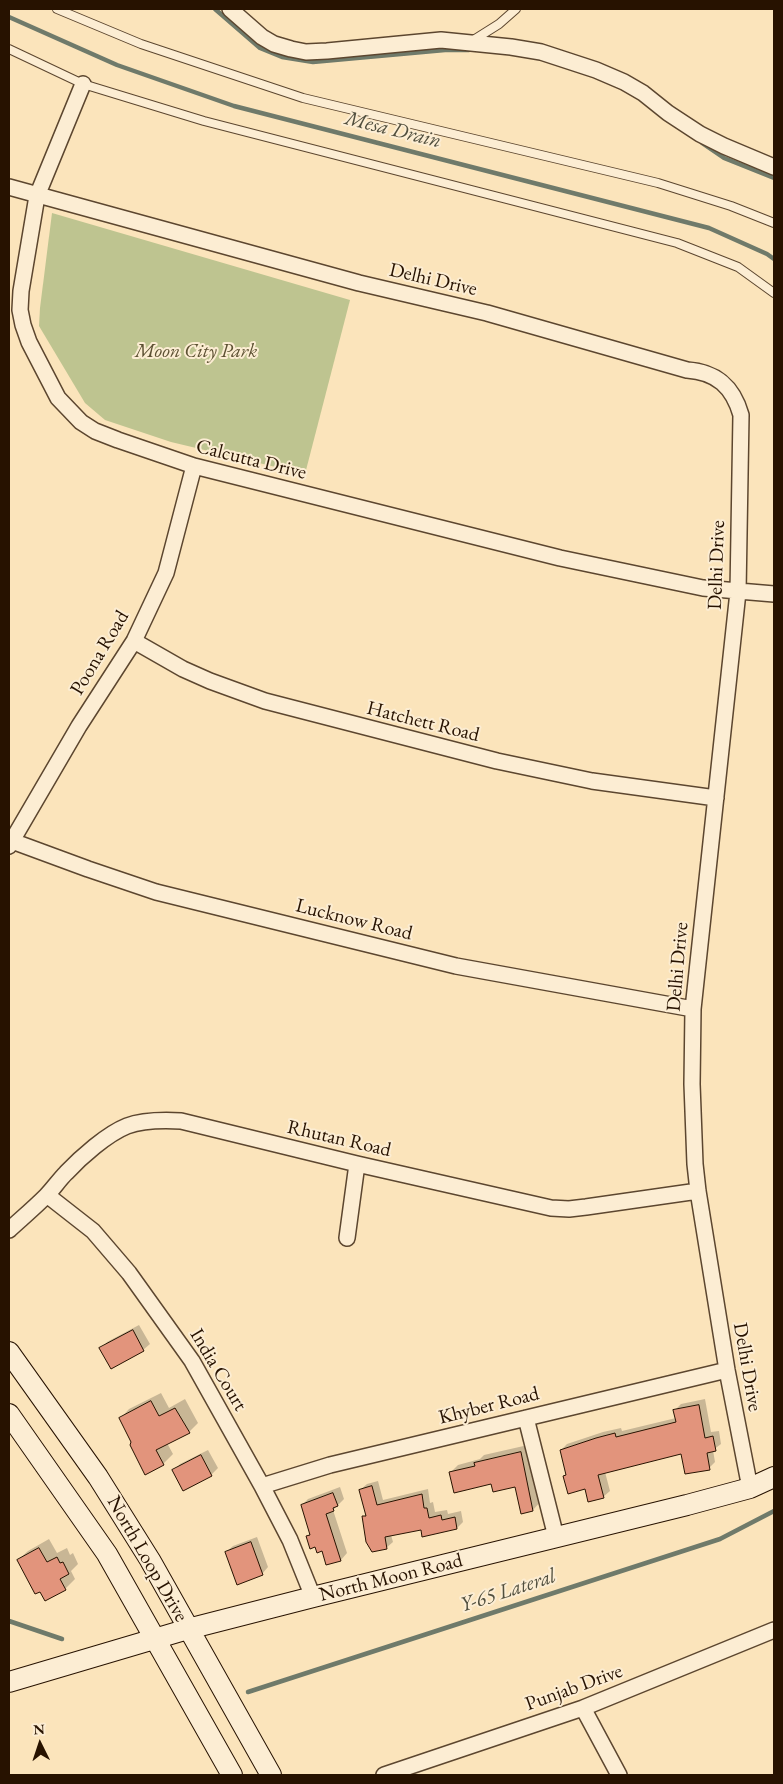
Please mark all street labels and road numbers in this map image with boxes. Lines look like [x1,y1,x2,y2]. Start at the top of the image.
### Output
street label: Delhi Drive [387,258,479,302]
street label: Calcutta Drive [193,435,309,485]
street label: Delhi Drive [703,520,731,610]
street label: Poona Road [65,606,135,700]
street label: Hatchett Road [364,696,482,748]
street label: Lucknow Road [293,894,415,946]
street label: Delhi Drive [662,921,694,1013]
street label: Rhutan Road [285,1115,393,1163]
street label: Delhi Drive [727,1321,767,1413]
street label: India Court [184,1324,252,1416]
street label: Khyber Road [436,1382,542,1430]
street label: North Loop Drive [101,1492,193,1626]
street label: North Moon Road [317,1549,465,1607]
street label: Punjab Drive [522,1659,626,1717]

